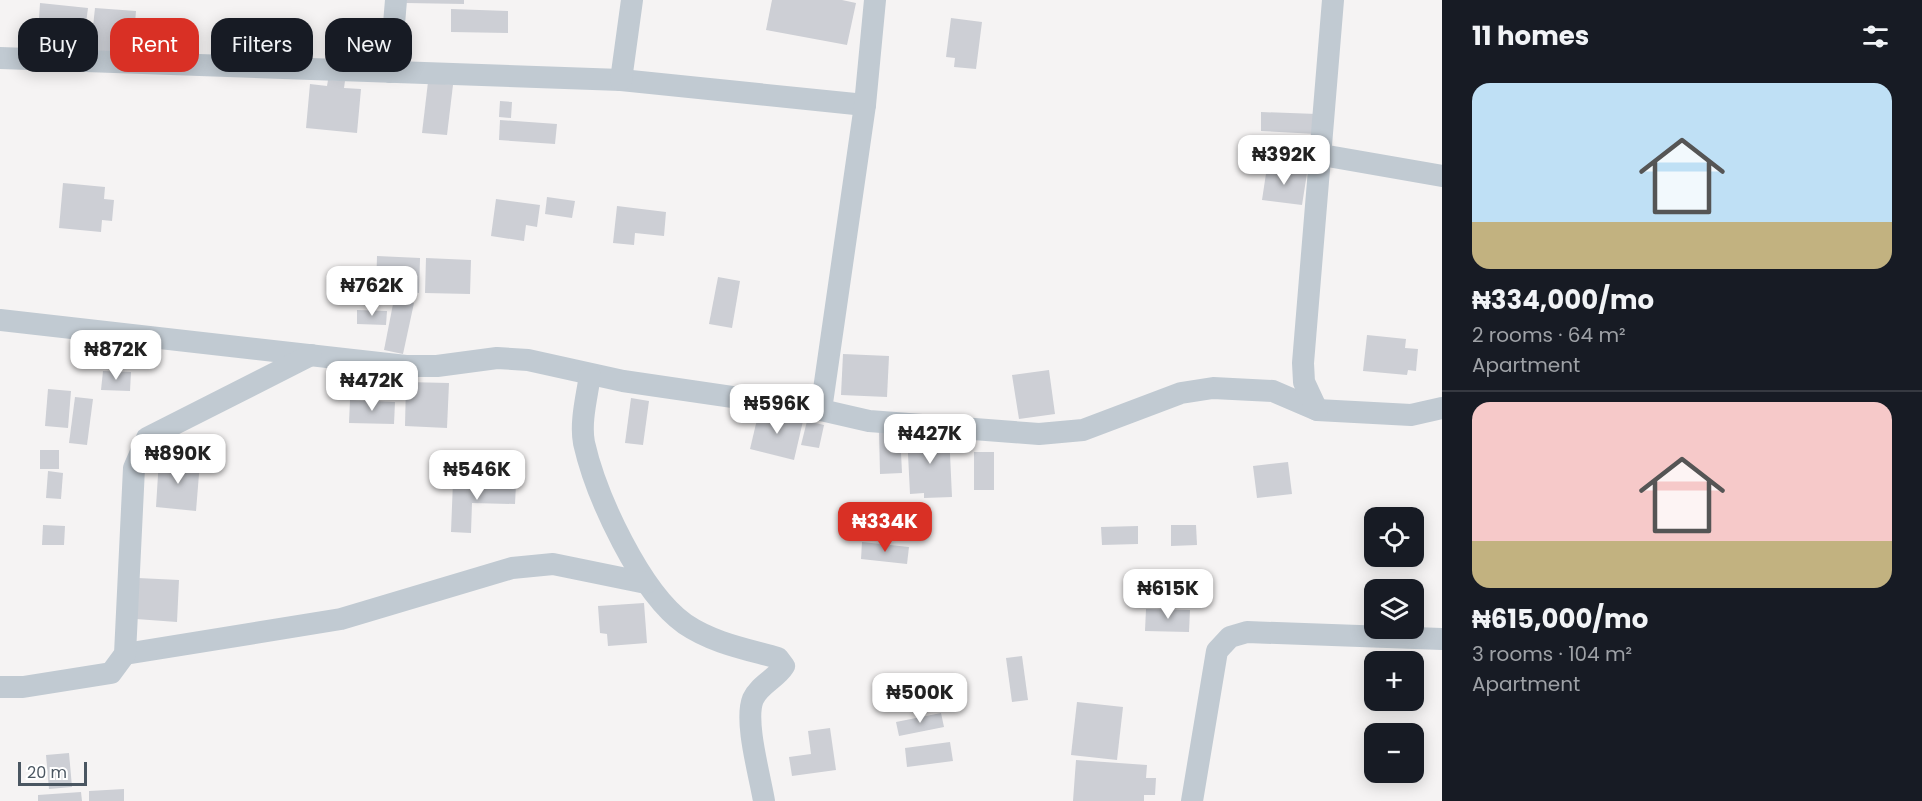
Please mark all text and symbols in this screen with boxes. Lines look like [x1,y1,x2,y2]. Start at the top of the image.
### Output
chip: Buy [18,18,98,72]
chip: Rent [110,18,199,72]
chip: Filters [211,18,313,72]
chip: New [325,18,412,72]
text: 11 homes [1472,18,1589,54]
icon: filters [1859,20,1892,53]
icon: home [1628,122,1736,230]
pin: ₦392K [1242,135,1326,186]
text: ₦392K [1252,140,1316,168]
pin: ₦762K [330,266,414,317]
text: ₦762K [340,271,404,299]
text: ₦334,000/mo [1472,282,1654,318]
text: 2 rooms · 64 m² [1472,321,1626,349]
pin: ₦872K [74,330,158,381]
text: ₦872K [84,335,148,363]
text: Apartment [1472,351,1580,379]
pin: ₦472K [330,361,414,412]
text: ₦472K [340,366,404,394]
pin: ₦596K [735,384,819,435]
text: ₦596K [744,389,810,417]
pin: ₦427K [888,414,972,465]
text: ₦427K [898,419,962,447]
pin: ₦890K [136,434,220,485]
text: ₦890K [145,439,211,467]
icon: home [1628,441,1736,549]
pin: ₦546K [435,450,519,501]
text: ₦546K [443,455,511,483]
pin: ₦334K [843,502,927,553]
text: ₦334K [852,507,918,535]
map controls [1364,507,1424,783]
button: locate [1364,507,1424,567]
pin: ₦615K [1126,569,1210,620]
text: ₦615K [1137,574,1199,602]
button: layers [1364,579,1424,639]
text: ₦615,000/mo [1472,601,1648,637]
text: 3 rooms · 104 m² [1472,640,1632,668]
button: + [1364,651,1424,711]
text: Apartment [1472,670,1580,698]
pin: ₦500K [878,673,962,724]
text: ₦500K [886,678,954,706]
button: − [1364,723,1424,783]
scale bar [18,759,87,786]
text: 20 m [27,761,67,784]

